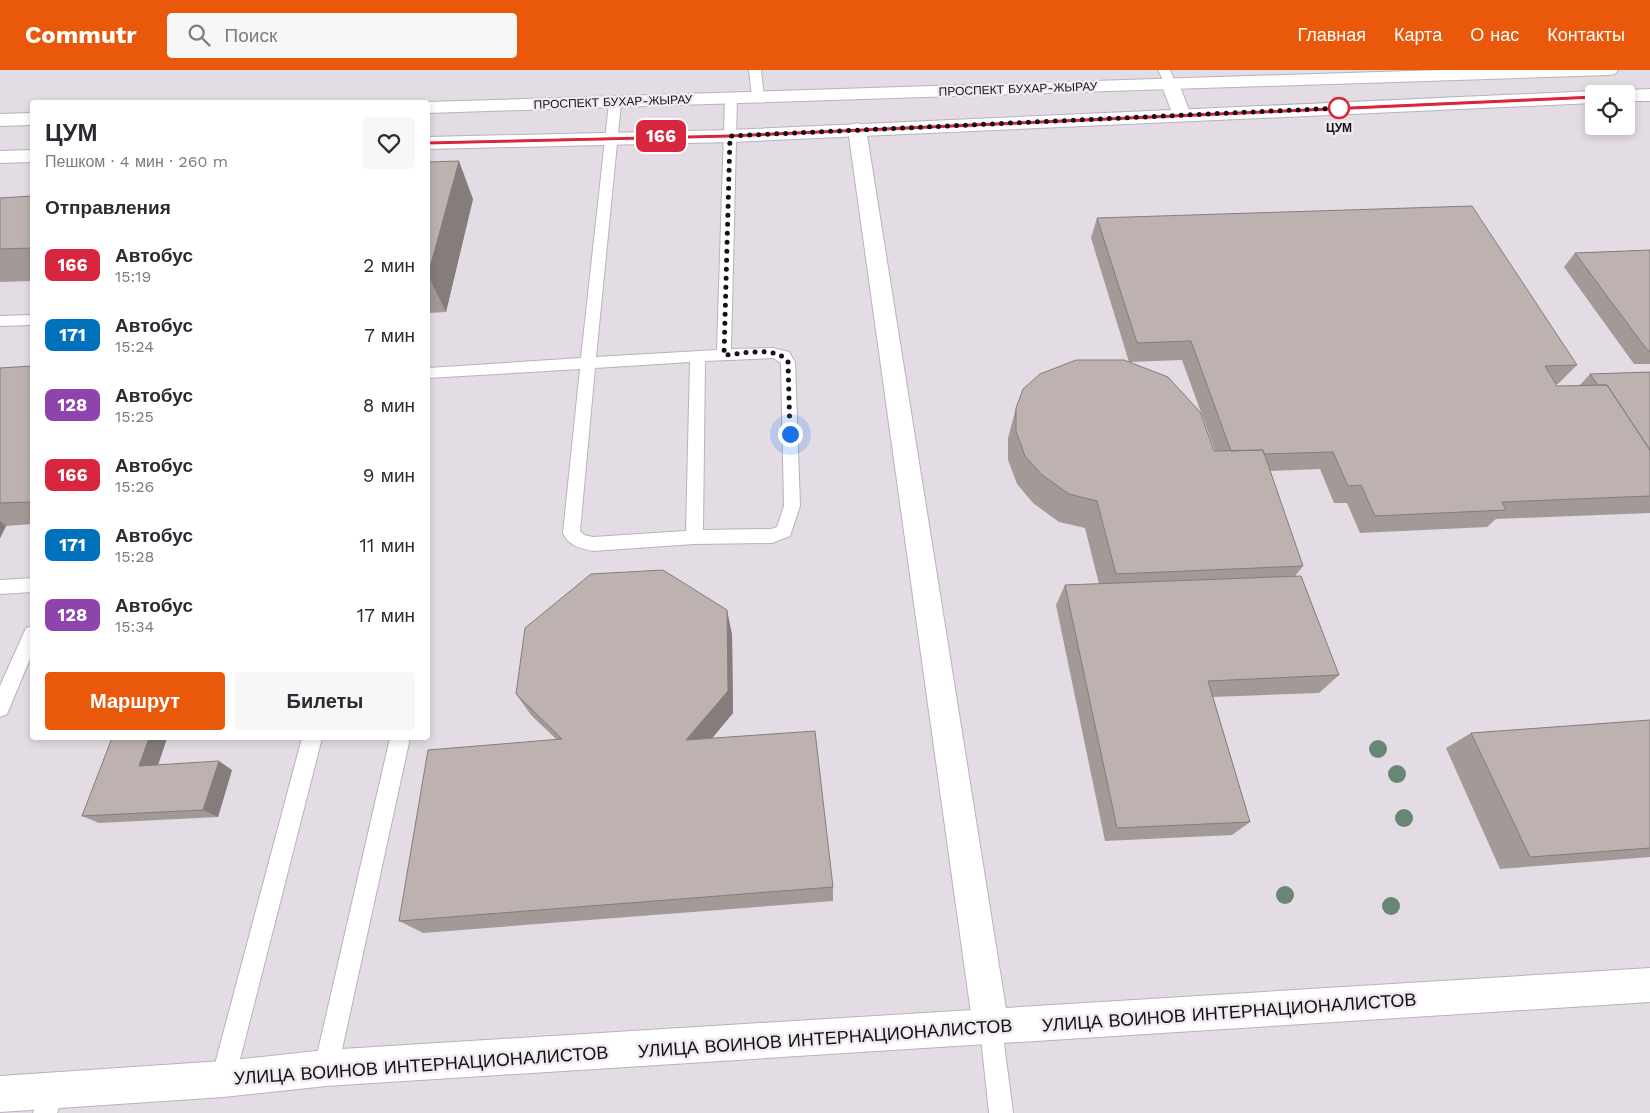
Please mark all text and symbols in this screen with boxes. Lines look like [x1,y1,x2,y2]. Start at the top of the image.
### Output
search box [167,13,517,58]
text: Commutr [25,21,137,49]
icon: search [185,21,213,49]
text: Поиск [225,24,277,47]
text: Главная [1297,24,1366,45]
text: Карта [1394,24,1442,45]
text: О нас [1470,24,1519,45]
text: Контакты [1547,24,1625,45]
street label: ПРОСПЕКТ БУХАР-ЖЫРАУ [938,79,1098,99]
map controls [1585,85,1635,135]
button: locate [1585,85,1635,135]
street label: ПРОСПЕКТ БУХАР-ЖЫРАУ [533,92,693,112]
marker: ЦУМ [1328,97,1350,119]
button: heart [363,117,415,169]
text: ЦУМ [45,119,97,147]
line badge: 166 [632,120,690,152]
place label: ЦУМ [1326,121,1352,135]
text: 166 [646,125,676,146]
text: Пешком · 4 мин · 260 m [45,152,228,171]
text: Отправления [45,196,171,219]
text: Автобус [115,244,193,267]
text: 166 [58,254,87,275]
text: 2 мин [363,254,415,277]
text: 15:19 [115,267,151,286]
text: Автобус [115,314,193,337]
text: 171 [59,324,86,345]
text: 7 мин [364,324,415,347]
text: 15:24 [115,337,154,356]
text: Автобус [115,384,193,407]
text: 128 [58,394,87,415]
text: 8 мин [363,394,415,417]
text: 15:25 [115,407,154,426]
your location [778,422,803,447]
text: Автобус [115,454,193,477]
text: 166 [58,464,87,485]
text: 9 мин [363,464,415,487]
text: 15:26 [115,477,154,496]
text: Автобус [115,524,193,547]
text: 171 [59,534,86,555]
text: 11 мин [360,534,415,557]
text: 15:28 [115,547,154,566]
text: Автобус [115,594,193,617]
text: 128 [58,604,87,625]
text: 17 мин [357,604,415,627]
text: 15:34 [115,617,154,636]
button: Маршрут [45,672,225,730]
button: Билеты [235,672,415,730]
street label: УЛИЦА ВОИНОВ ИНТЕРНАЦИОНАЛИСТОВ [1041,988,1417,1036]
street label: УЛИЦА ВОИНОВ ИНТЕРНАЦИОНАЛИСТОВ [637,1014,1013,1062]
street label: УЛИЦА ВОИНОВ ИНТЕРНАЦИОНАЛИСТОВ [233,1041,609,1089]

